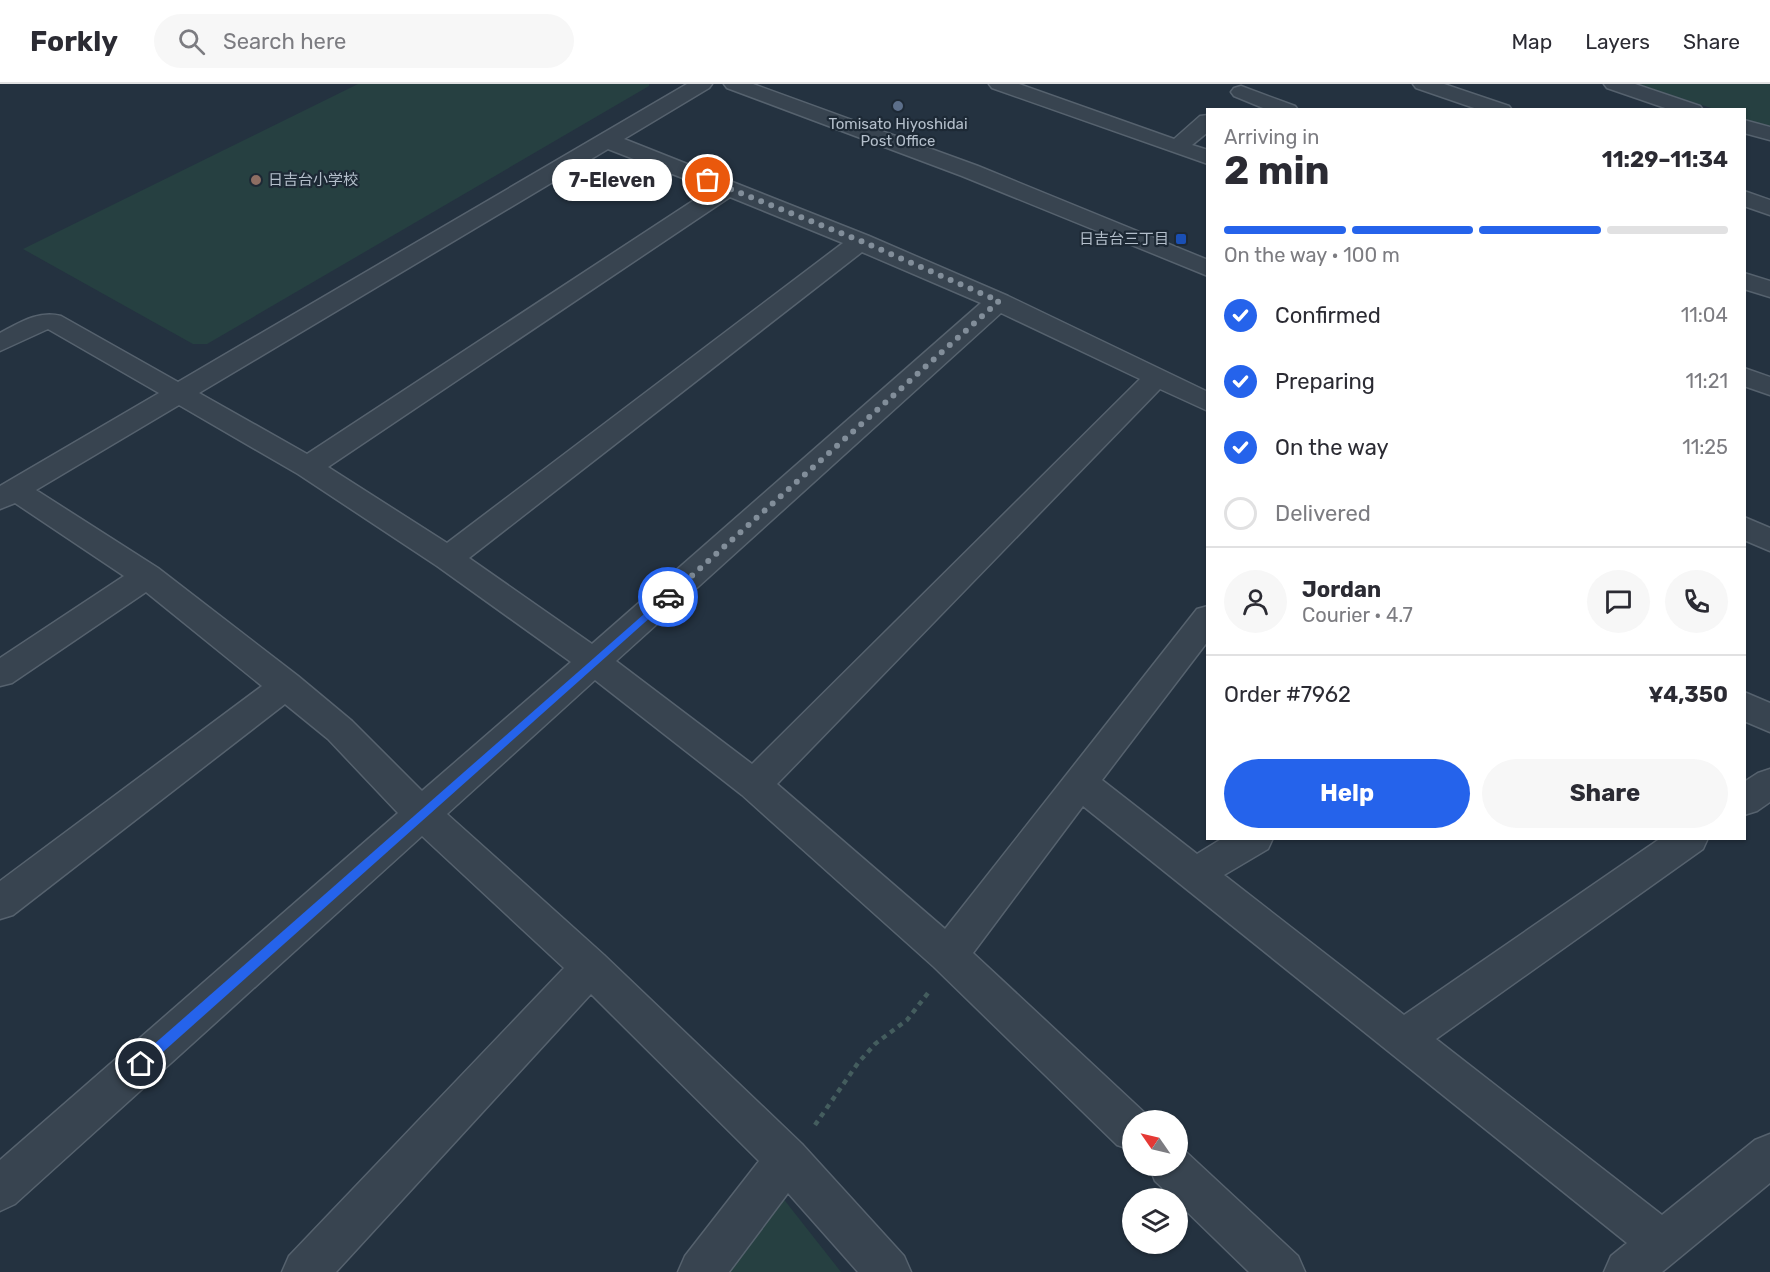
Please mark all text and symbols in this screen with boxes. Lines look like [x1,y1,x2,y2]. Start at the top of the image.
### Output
search box [154,14,574,68]
text: Forkly [30,25,118,58]
icon: search [175,25,208,58]
text: Search here [223,28,346,55]
text: Map [1511,29,1552,54]
text: Layers [1585,29,1650,54]
text: Share [1683,29,1740,54]
marker: Tomisato Hiyoshidai Post Office [891,99,905,113]
place label: Tomisato Hiyoshidai Post Office [828,115,968,150]
text: Arriving in [1224,125,1319,149]
text: 11:29–11:34 [1602,146,1728,173]
text: 2 min [1224,148,1330,194]
pin [682,154,733,205]
callout: 7-Eleven [552,159,672,201]
icon: bag [691,163,724,196]
text: 7-Eleven [569,168,655,192]
place label: 日吉台小学校 [268,171,358,189]
marker: 日吉台小学校 [249,173,263,187]
place label: 日吉台三丁目 [1079,230,1169,248]
marker: 日吉台三丁目 [1174,232,1188,246]
text: On the way · 100 m [1224,243,1400,267]
icon: check [1224,299,1257,332]
text: Confirmed [1275,302,1381,329]
text: 11:04 [1681,303,1728,327]
icon: check [1224,365,1257,398]
text: Preparing [1275,368,1375,395]
text: 11:21 [1685,369,1728,393]
icon: check [1224,431,1257,464]
text: On the way [1275,434,1389,461]
text: 11:25 [1682,435,1728,459]
text: Delivered [1275,500,1371,527]
courier [638,567,698,627]
button: person [1224,570,1287,633]
button: chat [1587,570,1650,633]
button: phone [1665,570,1728,633]
text: Jordan [1302,576,1381,603]
icon: car [652,581,685,614]
text: Courier · 4.7 [1302,603,1413,627]
text: Order #7962 [1224,681,1351,708]
text: ¥4,350 [1648,681,1728,708]
button: Help [1224,759,1470,828]
button: Share [1482,759,1728,828]
pin [115,1038,166,1089]
icon: home [124,1047,157,1080]
north arrow [1122,1110,1188,1176]
map controls [1122,1110,1188,1254]
button: layers [1122,1188,1188,1254]

